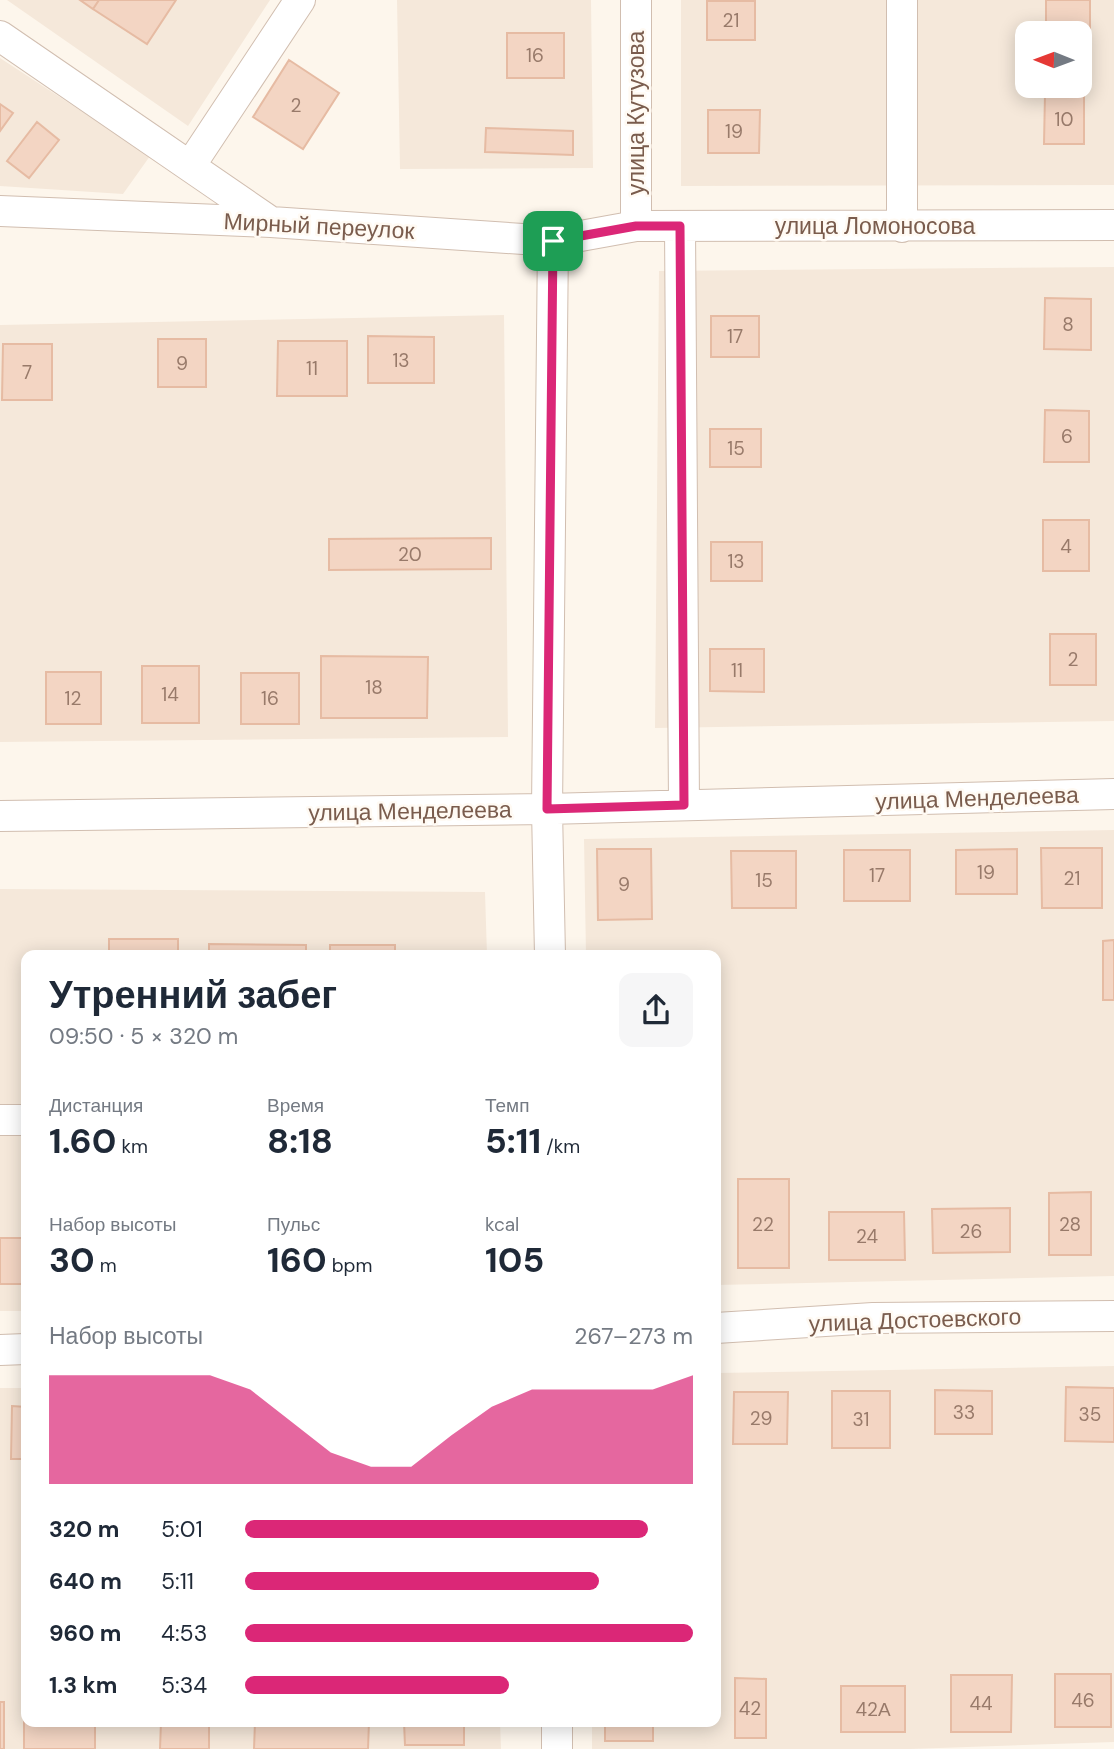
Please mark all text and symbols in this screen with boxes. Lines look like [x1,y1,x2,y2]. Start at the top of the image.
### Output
house number: 21 [723,8,739,33]
north arrow [1015,21,1092,98]
map controls [1015,21,1092,98]
street label: улица Кутузова [621,31,651,195]
house number: 16 [526,43,544,68]
house number: 2 [291,93,302,118]
house number: 10 [1055,107,1073,132]
house number: 19 [725,119,743,144]
street label: Мирный переулок [223,206,416,246]
pin [523,211,583,271]
street label: улица Ломоносова [775,211,976,241]
icon: arrive [534,222,572,260]
house number: 8 [1062,312,1074,337]
house number: 17 [727,324,743,349]
house number: 13 [392,348,410,373]
house number: 9 [176,351,188,376]
house number: 11 [306,356,318,381]
house number: 7 [22,360,32,385]
house number: 6 [1061,424,1073,449]
house number: 15 [727,436,745,461]
house number: 4 [1060,534,1072,559]
house number: 20 [398,542,422,567]
house number: 13 [727,549,745,574]
house number: 2 [1068,647,1079,672]
house number: 11 [731,658,743,683]
house number: 18 [365,675,383,700]
house number: 14 [161,682,179,707]
house number: 12 [65,686,81,711]
house number: 16 [261,686,279,711]
street label: улица Менделеева [875,779,1079,817]
street label: улица Менделеева [308,794,512,828]
house number: 19 [977,860,995,885]
house number: 17 [869,863,885,888]
house number: 21 [1064,866,1080,891]
house number: 15 [755,868,773,893]
house number: 9 [618,872,630,897]
text: Утренний забег [49,970,337,1020]
button: share [619,973,693,1047]
text: 09:50 · 5 × 320 m [49,1021,238,1051]
text: Дистанция [49,1093,143,1118]
text: Время [267,1093,324,1118]
text: Темп [485,1093,529,1118]
text: 1.60 [49,1118,116,1164]
text: 8:18 [267,1118,333,1164]
text: 5:11 [485,1118,541,1164]
text: km [116,1134,148,1159]
text: /km [541,1134,580,1159]
text: Набор высоты [49,1212,176,1237]
text: Пульс [267,1212,320,1237]
text: kcal [485,1212,519,1237]
house number: 22 [752,1212,774,1237]
house number: 28 [1059,1212,1081,1237]
house number: 26 [960,1219,982,1244]
house number: 24 [856,1224,878,1249]
text: 30 [49,1237,95,1283]
text: 160 [267,1237,327,1283]
text: 105 [485,1237,544,1283]
text: m [95,1253,117,1278]
text: bpm [327,1253,372,1278]
street label: улица Достоевского [808,1301,1022,1339]
text: Набор высоты [49,1321,203,1351]
text: 267–273 m [574,1321,693,1351]
house number: 33 [953,1400,975,1425]
house number: 35 [1079,1402,1101,1427]
house number: 29 [750,1406,772,1431]
house number: 31 [853,1407,869,1432]
text: 320 m [49,1514,119,1544]
text: 5:01 [161,1514,203,1544]
text: 640 m [49,1566,122,1596]
text: 5:11 [161,1566,194,1596]
text: 960 m [49,1618,121,1648]
text: 4:53 [161,1618,207,1648]
text: 1.3 km [49,1670,117,1700]
text: 5:34 [161,1670,207,1700]
house number: 46 [1071,1688,1095,1713]
house number: 44 [969,1691,993,1716]
house number: 42 [739,1696,761,1721]
house number: 42А [855,1697,891,1722]

